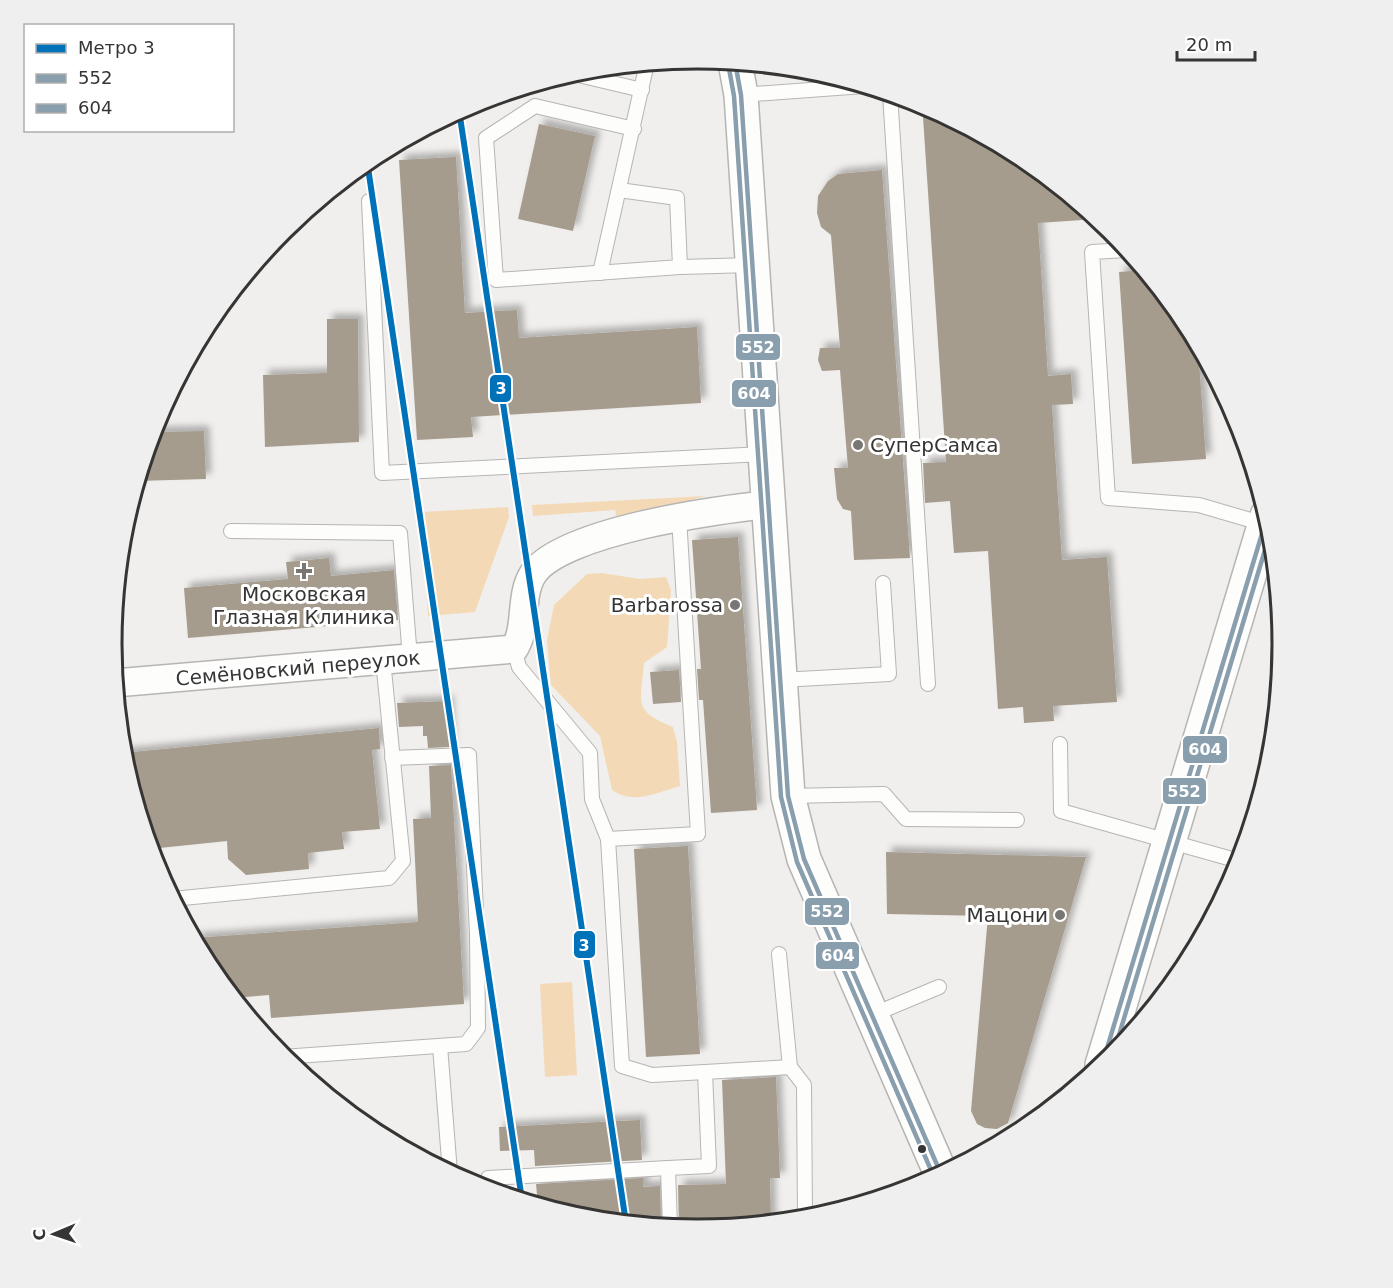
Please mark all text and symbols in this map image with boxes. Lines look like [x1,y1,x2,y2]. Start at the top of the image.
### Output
legend [24,24,234,132]
scale bar [1177,24,1255,62]
text: 20 m [1186,34,1232,55]
text: Метро 3 [78,37,155,58]
text: 552 [78,67,112,88]
text: 604 [78,97,112,118]
line badge: 552 [735,333,781,361]
text: 552 [741,338,775,357]
line badge: 3 [489,374,512,403]
text: 3 [495,379,507,398]
line badge: 604 [731,379,777,408]
text: 604 [737,384,771,403]
place label: СуперСамса [870,433,998,457]
marker: СуперСамса [851,438,865,452]
marker: Московская Глазная Клиника [295,562,313,580]
place label: Московская Глазная Клиника [213,582,395,629]
place label: Barbarossa [611,593,723,617]
marker: Barbarossa [728,598,742,612]
street label: Семёновский переулок [175,645,421,691]
line badge: 604 [1182,735,1228,764]
text: 604 [1188,740,1222,759]
line badge: 552 [1162,777,1207,805]
text: 552 [1167,782,1201,801]
line badge: 552 [804,897,850,926]
text: 552 [810,902,844,921]
place label: Мацони [967,903,1048,927]
marker: Мацони [1053,908,1067,922]
line badge: 3 [573,930,596,959]
text: 3 [578,936,590,955]
line badge: 604 [815,941,860,970]
text: 604 [821,946,855,965]
unlabelled marker [916,1143,928,1155]
north arrow [24,1204,84,1264]
text: С [30,1228,49,1241]

